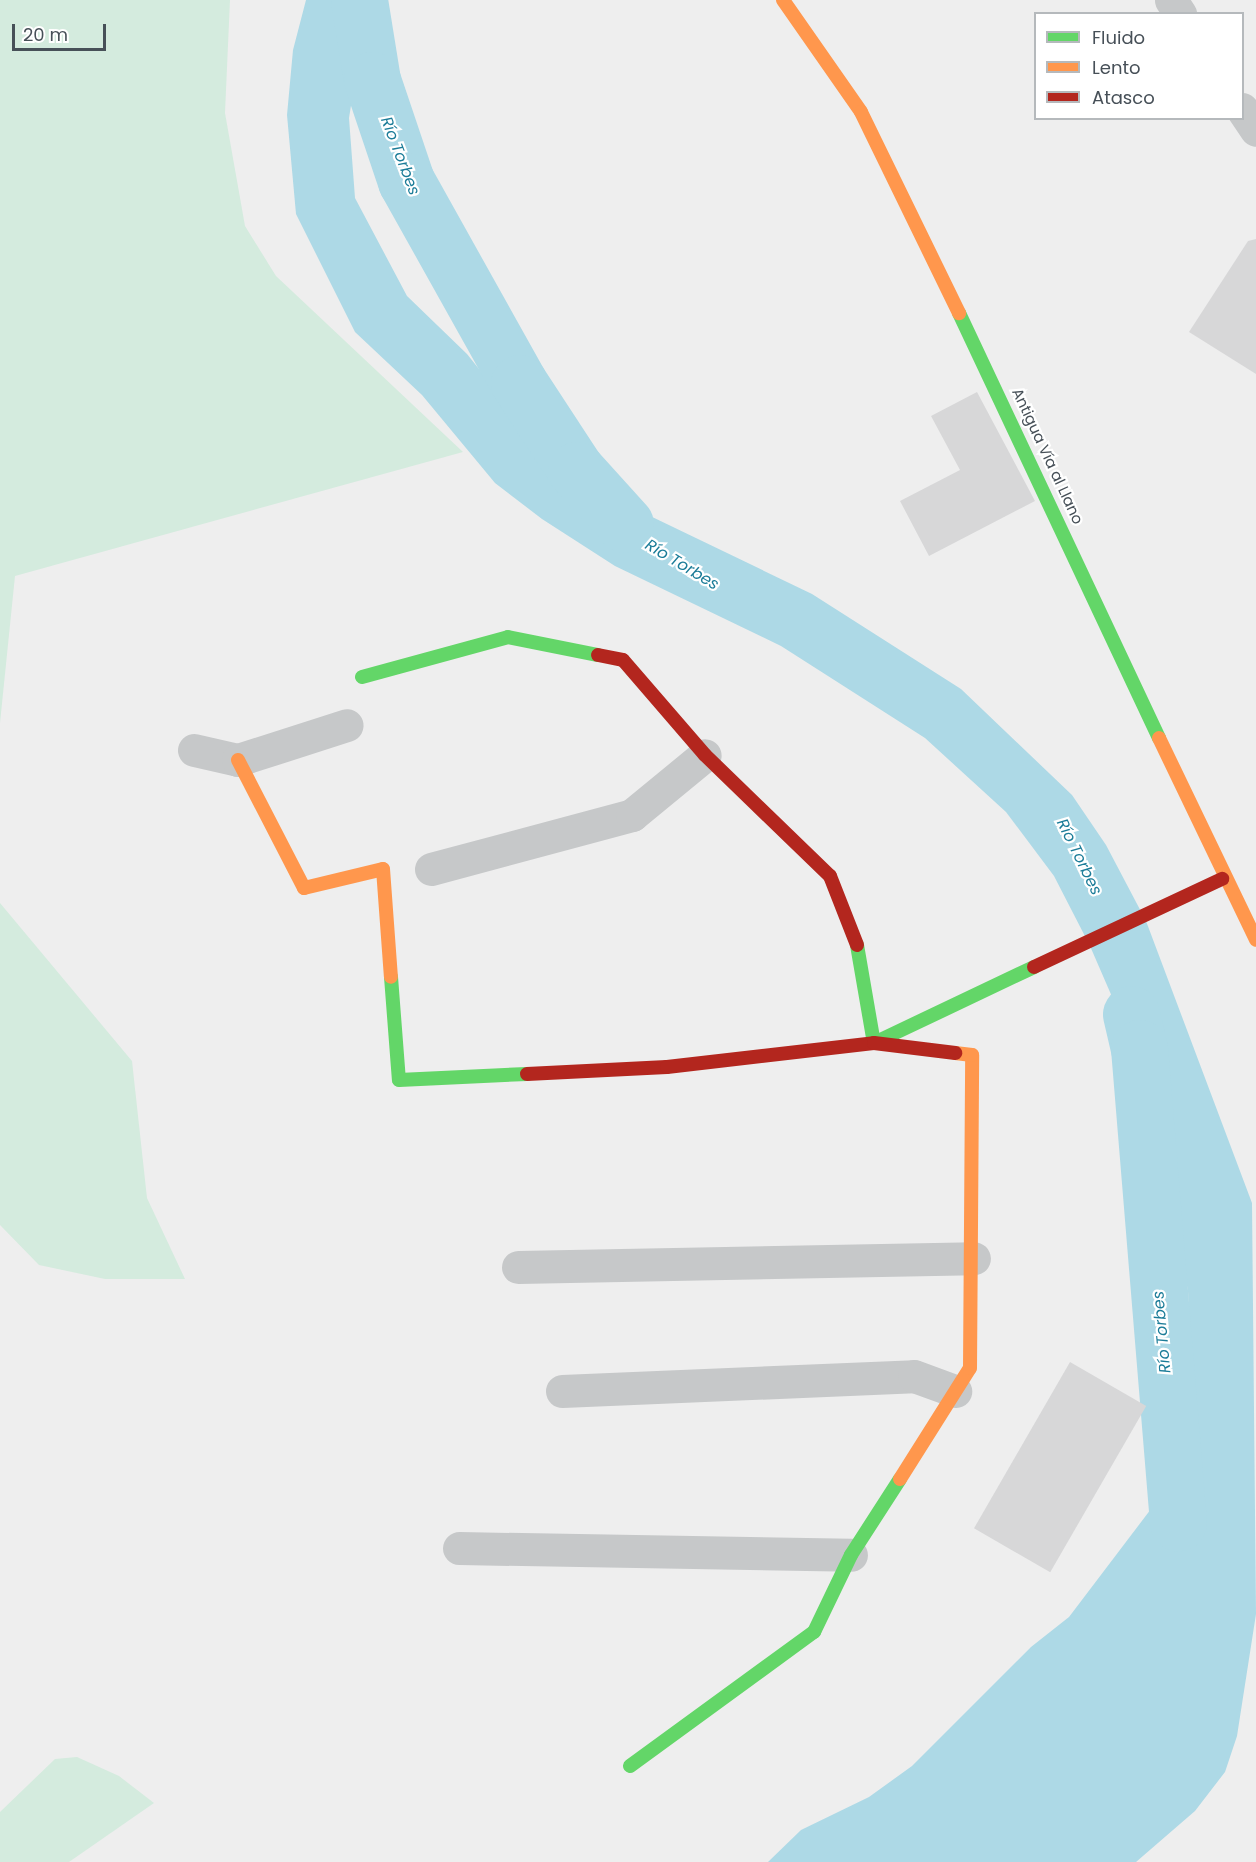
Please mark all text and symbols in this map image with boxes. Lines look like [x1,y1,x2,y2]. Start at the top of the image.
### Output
scale bar [15,12,110,50]
legend [1034,12,1244,120]
text: 20 m [23,22,68,47]
text: Fluido [1092,25,1145,50]
text: Lento [1092,55,1141,80]
text: Atasco [1092,85,1155,110]
water label: Río Torbes [376,114,424,198]
street label: Antigua Vía al Llano [1009,385,1087,527]
water label: Río Torbes [642,535,722,595]
water label: Río Torbes [1052,816,1106,898]
water label: Río Torbes [1149,1290,1175,1374]

